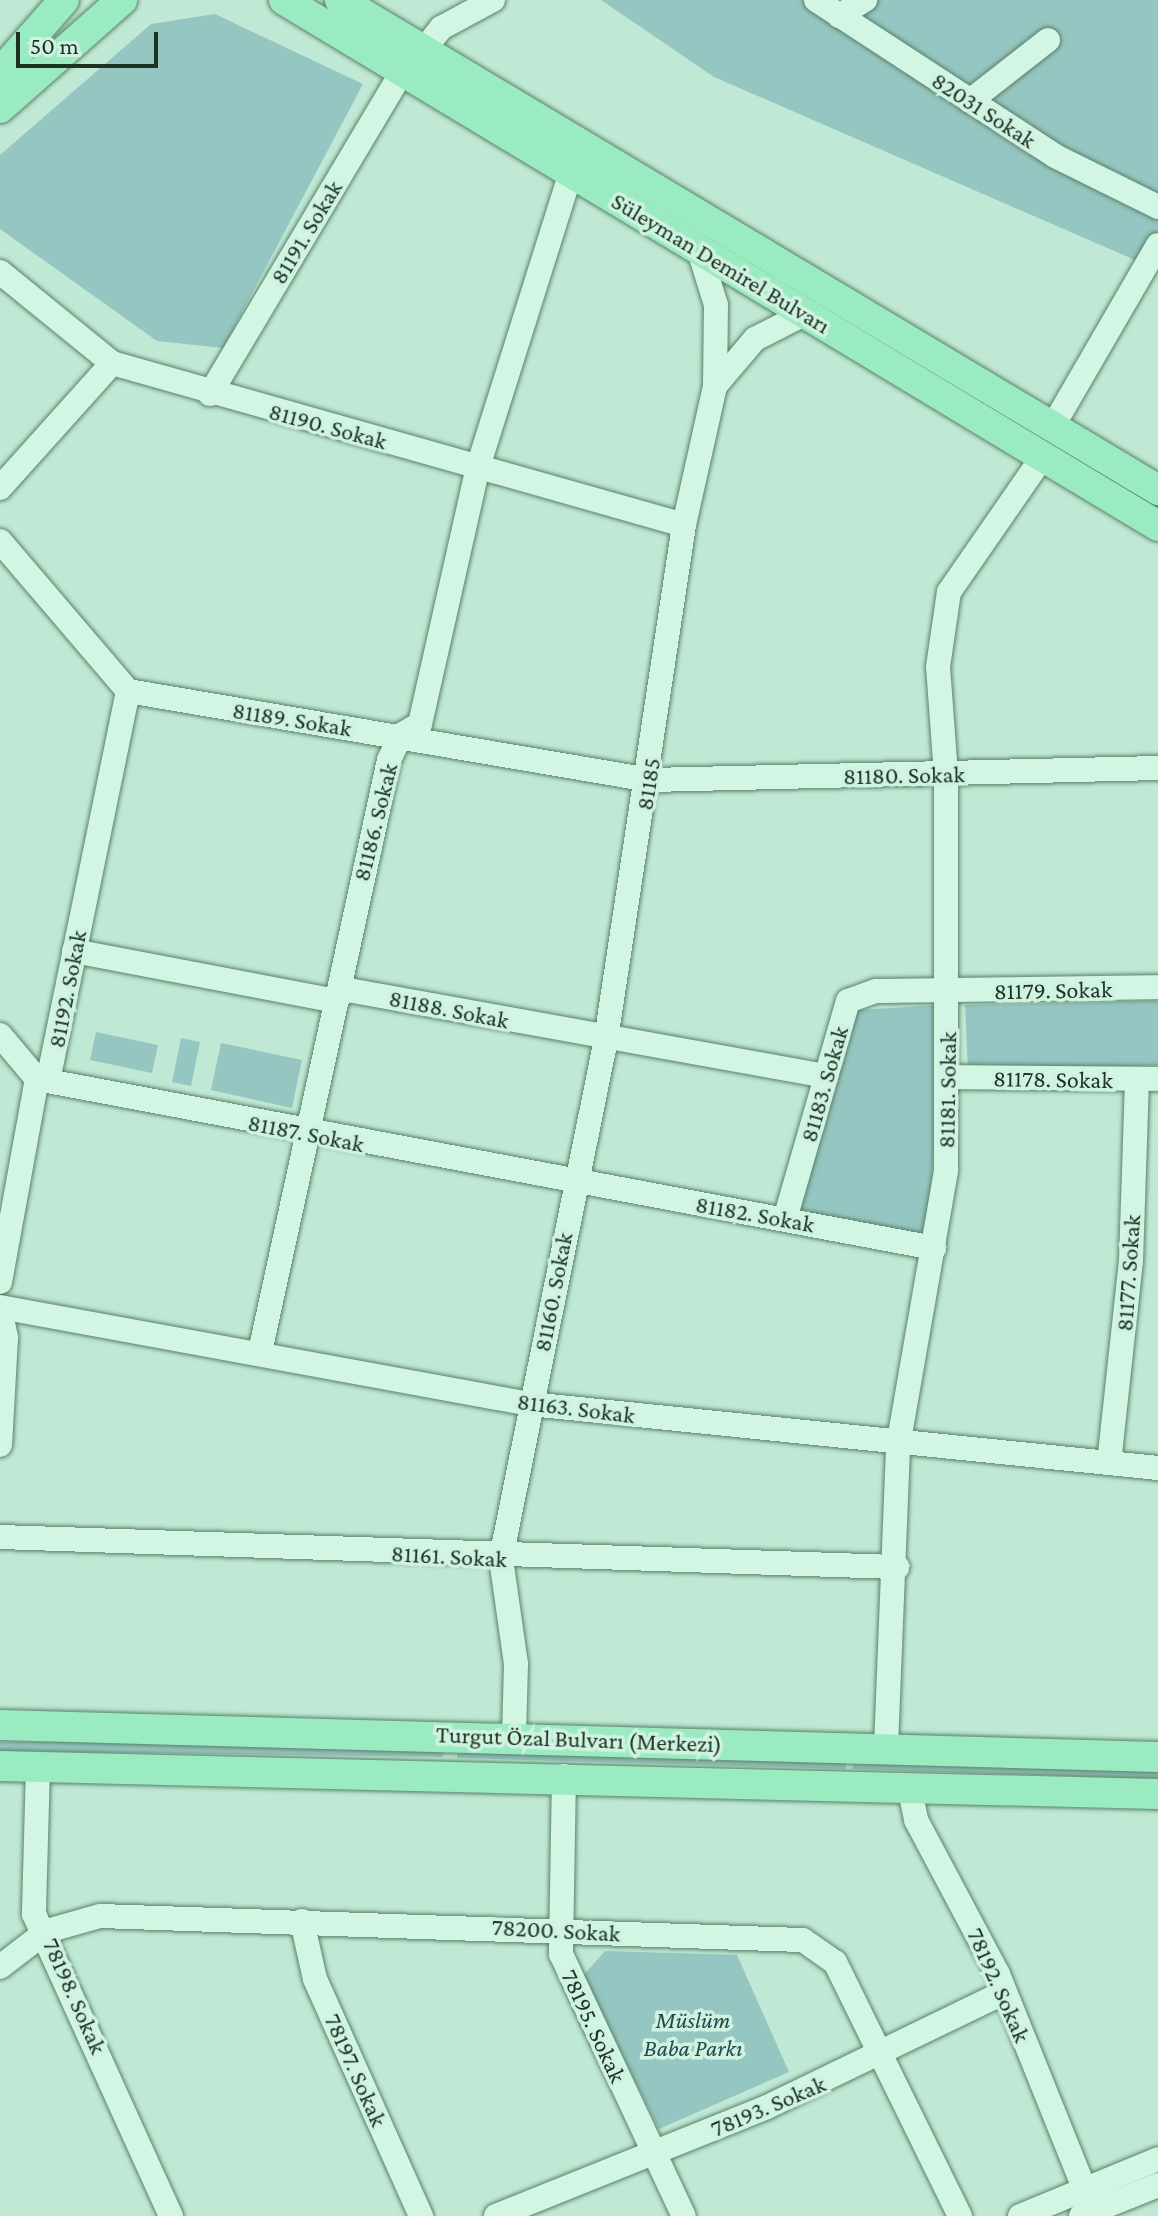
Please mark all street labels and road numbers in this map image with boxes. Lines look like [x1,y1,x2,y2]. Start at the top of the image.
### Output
street label: 82031 Sokak [926,66,1042,154]
street label: 81191. Sokak [264,175,348,289]
street label: Süleyman Demirel Bulvarı [606,186,836,340]
street label: 81190. Sokak [266,396,390,456]
street label: 81189. Sokak [230,695,354,743]
street label: 81185 [630,756,666,812]
street label: 81186. Sokak [346,760,404,884]
street label: 81180. Sokak [843,760,965,790]
street label: 81192. Sokak [41,928,93,1050]
street label: 81179. Sokak [993,975,1113,1005]
street label: 81188. Sokak [387,983,511,1035]
street label: 81183. Sokak [794,1023,854,1145]
street label: 81181. Sokak [932,1031,962,1149]
street label: 81178. Sokak [993,1064,1113,1094]
street label: 81187. Sokak [245,1108,367,1158]
street label: 81182. Sokak [693,1189,817,1239]
street label: 81177. Sokak [1110,1214,1146,1332]
street label: 81160. Sokak [527,1230,579,1354]
street label: 81163. Sokak [515,1386,637,1430]
street label: 81161. Sokak [390,1539,508,1573]
street label: Turgut Özal Bulvarı (Merkezi) [435,1720,723,1758]
street label: 78200. Sokak [491,1912,621,1948]
street label: 78192. Sokak [961,1923,1037,2047]
street label: 78198. Sokak [37,1934,113,2058]
street label: 78195. Sokak [555,1965,633,2087]
street label: 78197. Sokak [318,2009,394,2131]
street label: 78193. Sokak [706,2069,830,2143]

